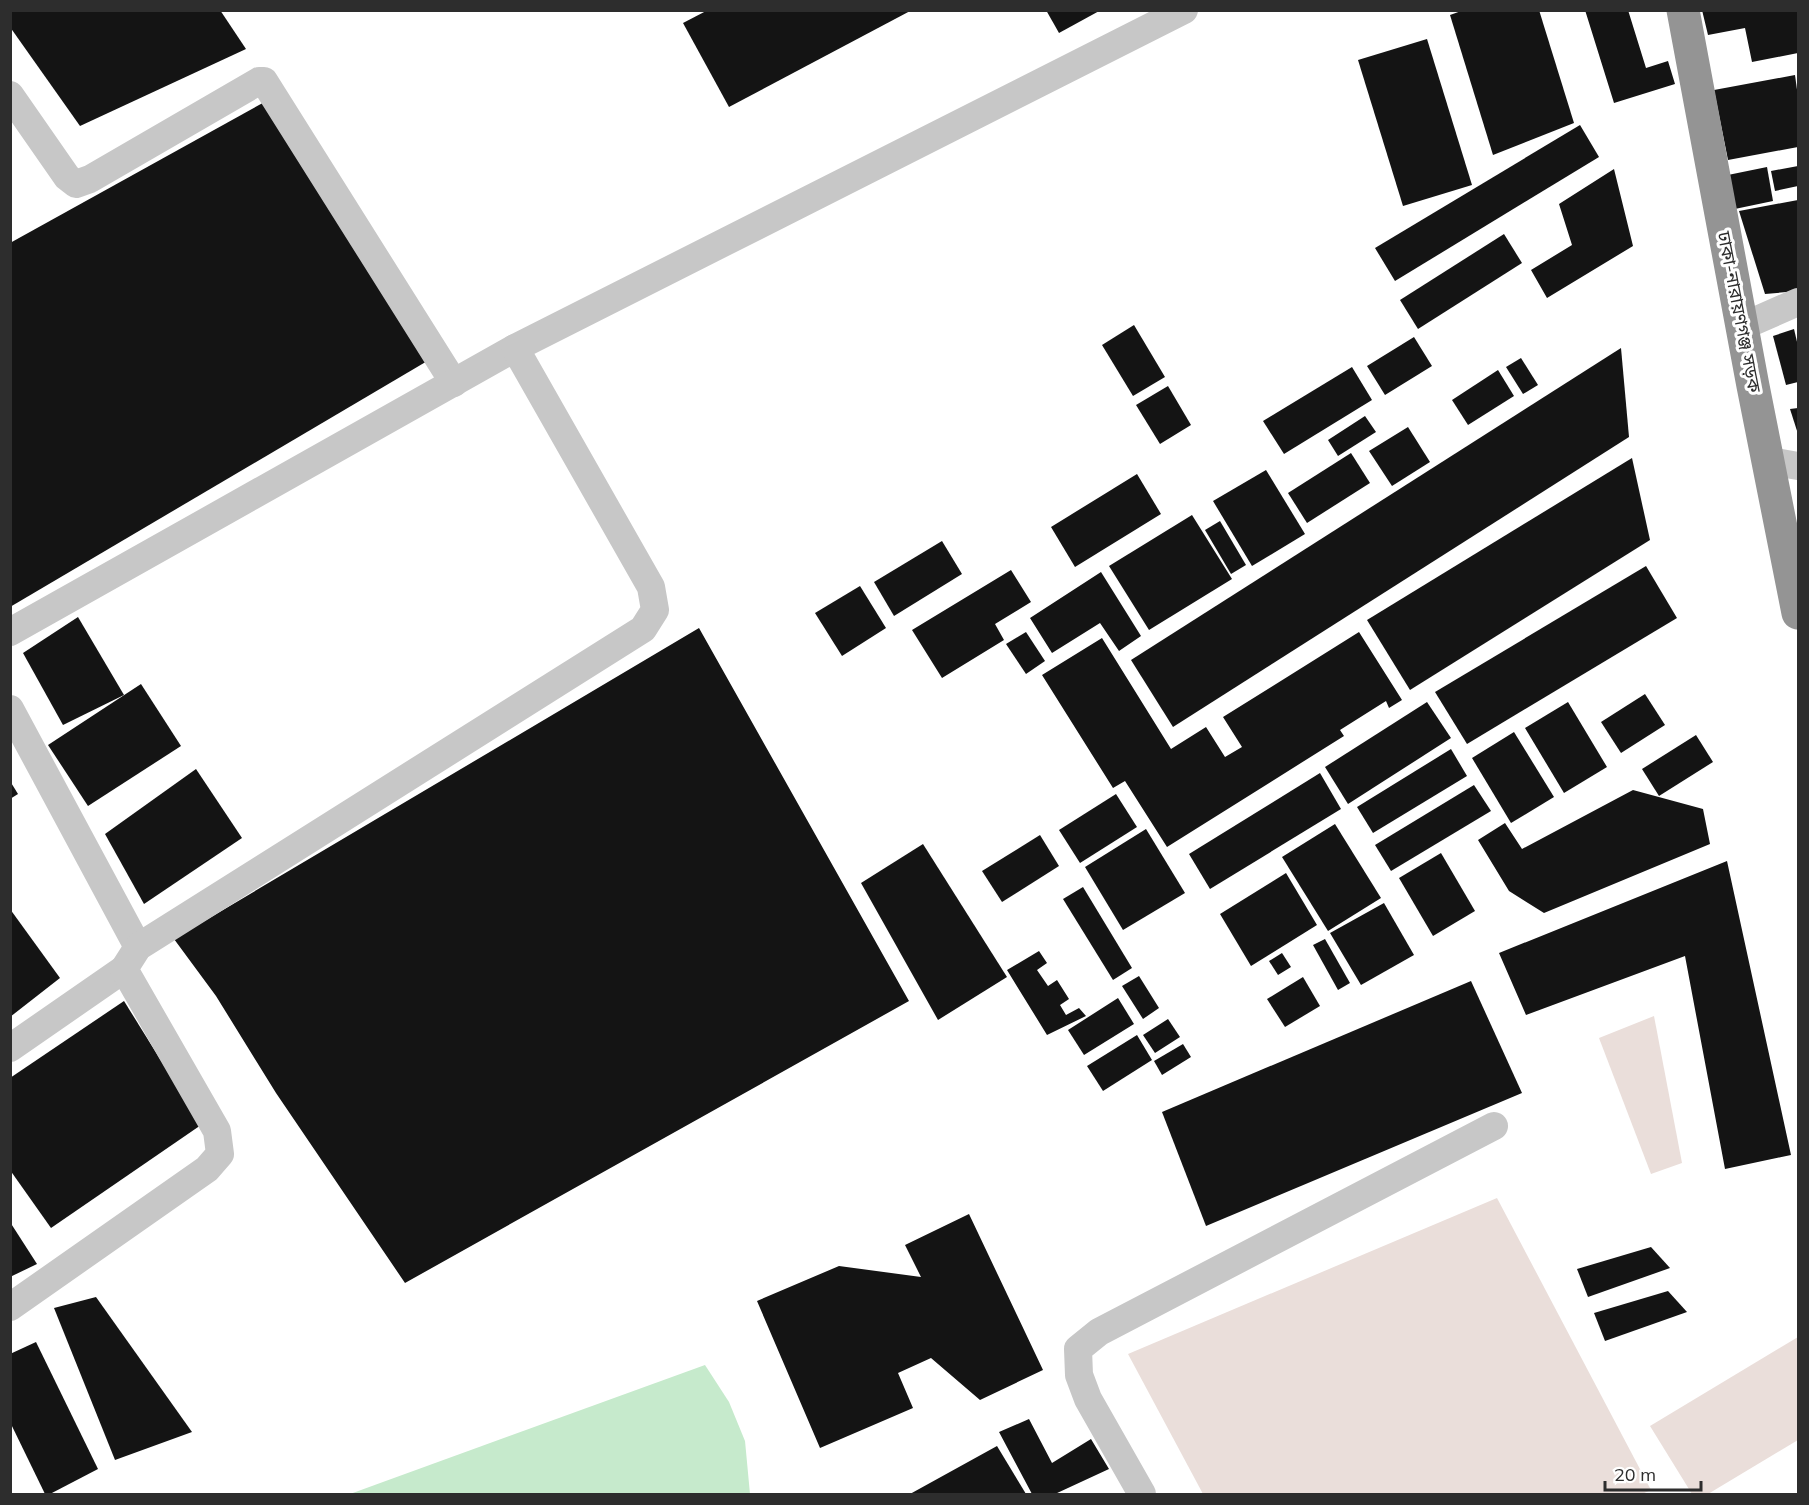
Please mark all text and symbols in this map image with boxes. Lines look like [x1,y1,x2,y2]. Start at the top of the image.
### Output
street label: ঢাকা-নারায়ণগঞ্জ সড়ক [1712,228,1766,395]
scale bar [1605,1454,1701,1492]
text: 20 m [1614,1463,1656,1486]

